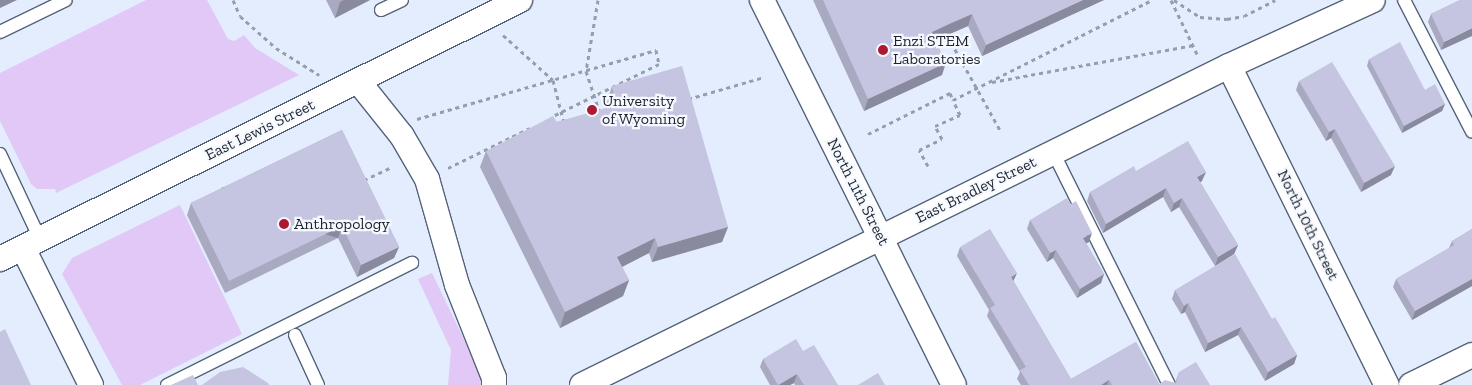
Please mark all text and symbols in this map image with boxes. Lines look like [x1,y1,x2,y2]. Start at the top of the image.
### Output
place label: Enzi STEM Laboratories [893,31,981,69]
marker: Enzi STEM Laboratories [877,44,889,56]
place label: University of Wyoming [602,91,686,129]
street label: East Lewis Street [202,95,318,165]
marker: University of Wyoming [586,104,598,116]
street label: North 11th Street [823,135,893,249]
street label: East Bradley Street [912,152,1040,228]
street label: North 10th Street [1273,166,1343,284]
place label: Anthropology [294,214,390,234]
marker: Anthropology [278,218,290,230]

